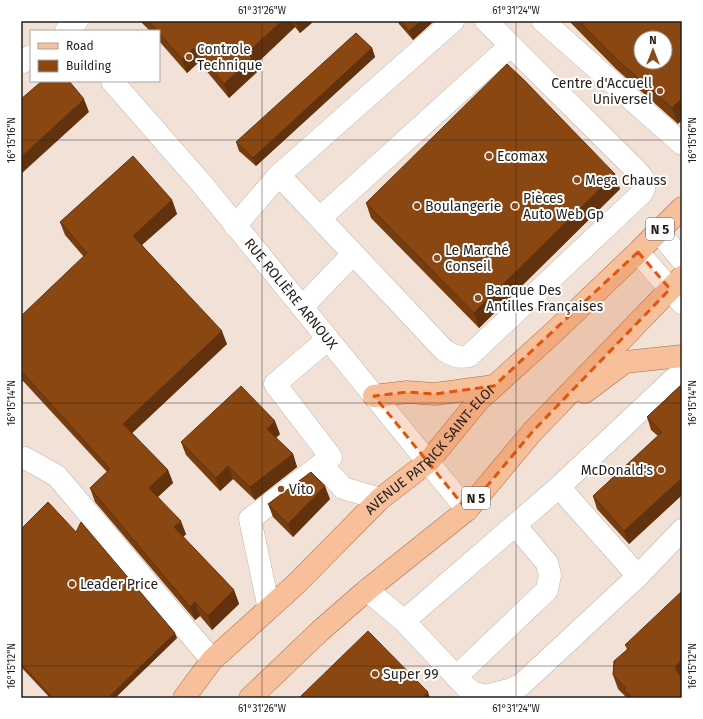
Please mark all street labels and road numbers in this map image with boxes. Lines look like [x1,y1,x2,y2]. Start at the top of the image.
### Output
road number: N 5 [646,218,674,240]
street label: RUE ROLIÈRE ARNOUX [241,235,341,353]
street label: AVENUE PATRICK SAINT-ELOI [361,382,498,518]
road number: N 5 [462,487,490,509]

